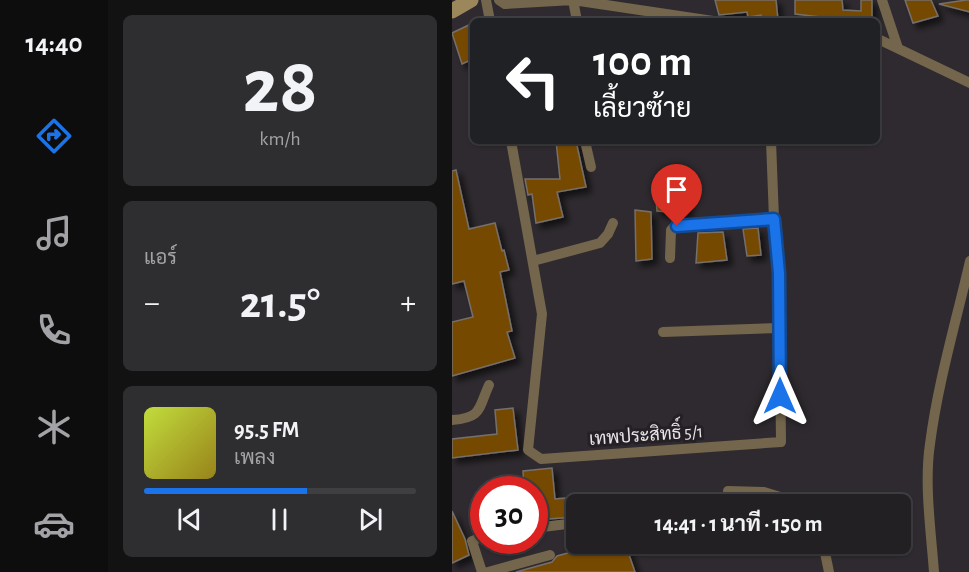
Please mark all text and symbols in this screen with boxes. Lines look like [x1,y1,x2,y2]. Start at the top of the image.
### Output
text: 14:40 [25,30,83,57]
text: 100 m [593,41,692,83]
icon: left [494,42,572,120]
text: 28 [242,49,318,127]
text: เลี้ยวซ้าย [593,95,691,122]
icon: directions [33,115,75,157]
text: km/h [259,129,301,149]
pin [651,164,702,226]
icon: arrive [660,173,693,206]
icon: music [33,212,75,254]
text: แอร์ [144,248,177,268]
text: 21.5° [240,281,320,326]
text: − [144,287,160,320]
text: + [400,287,416,320]
icon: phone [33,309,75,351]
position arrow [748,364,812,428]
icon: climate [33,406,75,448]
street label: เทพประสิทธิ์ 5/1 [588,415,704,449]
text: 95.5 FM [234,419,299,441]
text: เพลง [234,448,275,468]
speed limit sign: 30 [470,476,548,554]
icon: car [33,503,75,545]
icon: previous [173,503,206,536]
icon: pause [263,503,296,536]
icon: next [354,503,387,536]
text: 14:41 · 1 นาที · 150 m [654,513,823,535]

